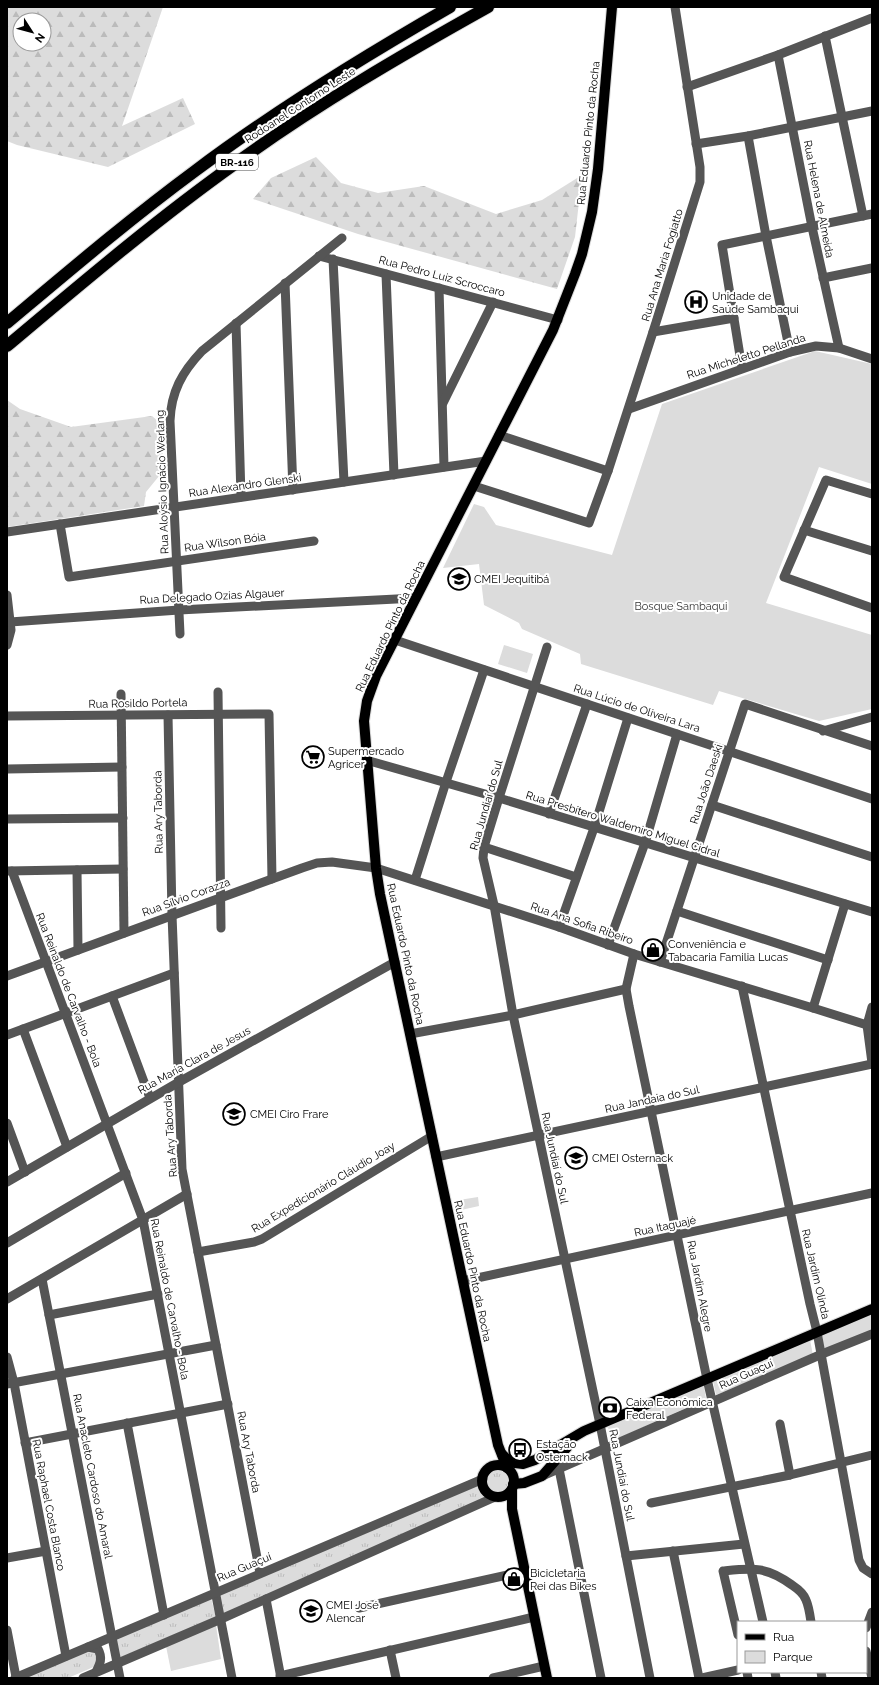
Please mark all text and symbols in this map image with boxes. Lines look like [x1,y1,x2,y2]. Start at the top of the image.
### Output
north arrow [12,12,52,52]
text: N [32,30,47,45]
street label: Rua Eduardo Pinto da Rocha [574,61,603,206]
street label: Rodoanel Contorno Leste [242,64,359,146]
street label: Rua Helena de Almeida [801,139,836,259]
road number: BR-116 [216,154,258,170]
street label: Rua Ana Maria Fogiatto [639,207,686,323]
street label: Rua Pedro Luiz Scroccaro [377,253,507,300]
hospital icon: Unidade de Saúde Sambaqui [683,289,709,315]
place label: Unidade de Saúde Sambaqui [712,290,799,316]
street label: Rua Micheletto Pellanda [685,331,807,382]
street label: Rua Aloýsio Ignácio Werlang [153,410,172,554]
street label: Rua Alexandro Glenski [188,471,302,500]
street label: Rua Wilson Bóia [183,530,267,555]
street label: Rua Eduardo Pinto da Rocha [353,558,428,694]
school or university icon: CMEI Jequitibá [446,566,472,592]
place label: CMEI Jequitibá [474,573,549,586]
street label: Rua Delegado Ozias Algauer [139,586,285,607]
park label: Bosque Sambaqui [634,600,728,613]
street label: Rua Lúcio de Oliveira Lara [572,682,702,735]
street label: Rua Rosildo Portela [88,696,188,711]
street label: Rua João Daeski [687,743,725,826]
supermarket icon: Supermercado Agricer [300,744,326,770]
place label: Supermercado Agricer [328,745,404,771]
street label: Rua Jundiaí do Sul [467,759,506,852]
street label: Rua Ary Taborda [151,770,166,854]
street label: Rua Presbítero Waldemiro Miguel Cidral [524,789,721,860]
street label: Rua Sílvio Corazza [140,876,232,919]
street label: Rua Eduardo Pinto da Rocha [384,882,427,1026]
street label: Rua Ana Sofia Ribeiro [529,900,635,947]
street label: Rua Reinaldo de Carvalho - Bola [33,911,104,1069]
shop icon: Conveniência e Tabacaria Familia Lucas [640,937,666,963]
place label: Conveniência e Tabacaria Familia Lucas [668,938,788,964]
street label: Rua Maria Clara de Jesus [136,1024,253,1097]
street label: Rua Jandaia do Sul [604,1083,700,1116]
street label: Rua Ary Taborda [161,1094,180,1178]
school or university icon: CMEI Ciro Frare [221,1101,247,1127]
place label: CMEI Ciro Frare [250,1108,329,1121]
street label: Rua Jundiaí do Sul [538,1111,571,1205]
street label: Rua Expedicionário Cláudio Joay [249,1139,397,1236]
school or university icon: CMEI Osternack [563,1145,589,1171]
place label: CMEI Osternack [592,1152,673,1165]
street label: Rua Eduardo Pinto da Rocha [451,1199,494,1343]
street label: Rua Itaguajé [633,1213,698,1239]
street label: Rua Reinaldo de Carvalho - Bola [147,1217,192,1381]
street label: Rua Jardim Olinda [799,1228,832,1320]
street label: Rua Jardim Alegre [684,1239,715,1333]
street label: Rua Guaçuí [717,1357,776,1392]
street label: Rua Anacleto Cardoso do Amaral [70,1392,115,1560]
bank icon: Caixa Econômica Federal [597,1395,623,1421]
place label: Caixa Econômica Federal [626,1396,713,1422]
street label: Rua Ary Taborda [234,1410,263,1494]
street label: Rua Jundiaí do Sul [606,1428,637,1522]
bus stop icon: Estação Osternack [507,1437,533,1463]
street label: Rua Raphael Costa Blanco [29,1438,68,1572]
place label: Estação Osternack [536,1438,588,1464]
street label: Rua Guaçuí [215,1550,274,1585]
shop icon: Bicicletaria Rei das Bikes [501,1566,527,1592]
place label: Bicicletaria Rei das Bikes [530,1567,597,1593]
school or university icon: CMEI José Alencar [298,1598,324,1624]
place label: CMEI José Alencar [326,1599,379,1625]
legend [737,1621,867,1673]
text: Rua [773,1630,794,1644]
text: Parque [773,1650,813,1664]

